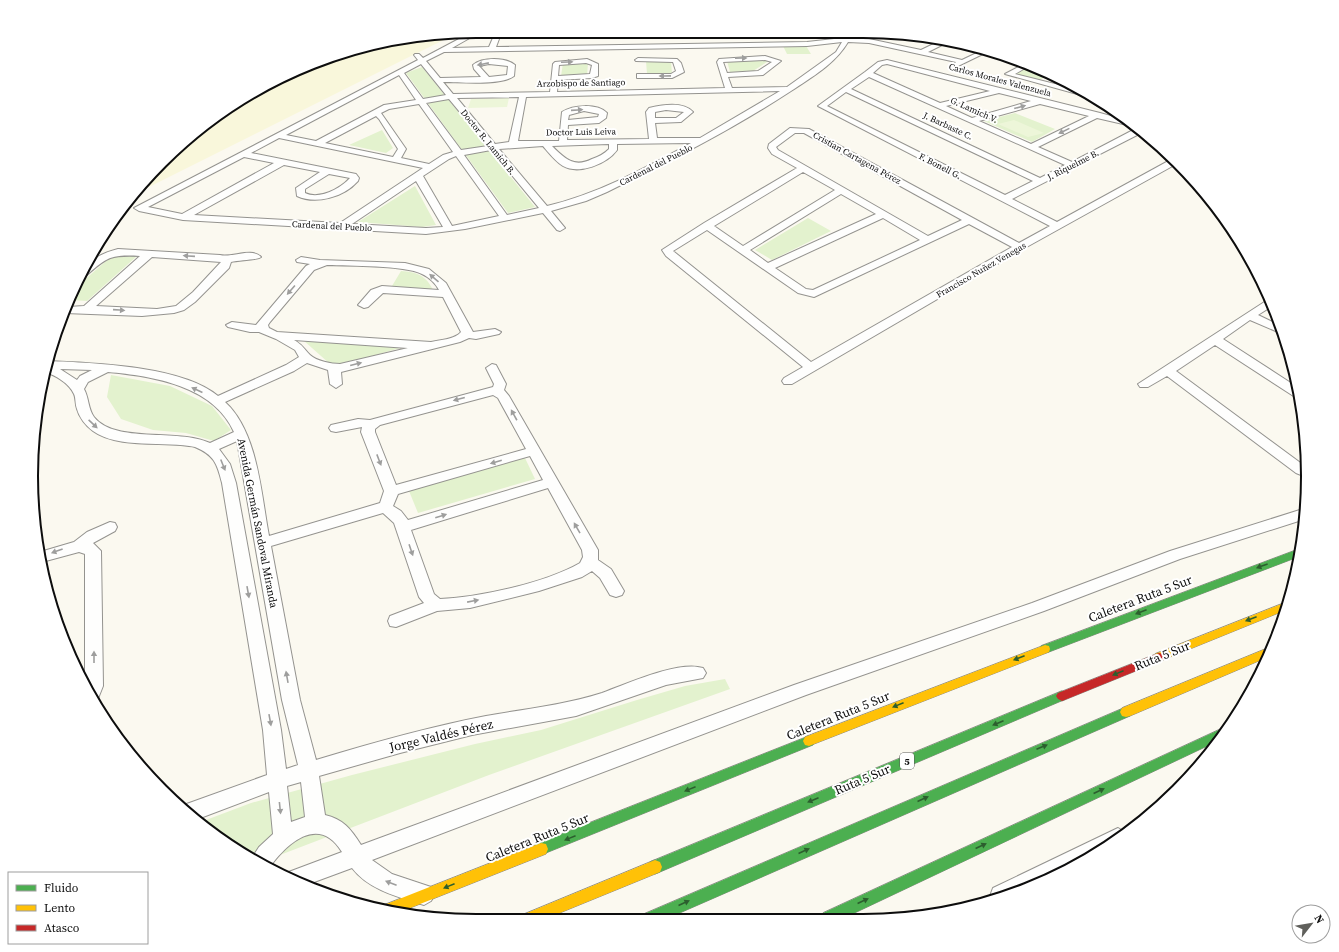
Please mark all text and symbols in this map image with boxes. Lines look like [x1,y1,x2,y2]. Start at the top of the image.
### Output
one-way arrow [735,55,748,61]
one-way arrow [561,58,573,65]
one-way arrow [477,61,489,67]
street label: Carlos Morales Valenzuela [948,61,1053,100]
one-way arrow [658,73,671,79]
street label: Arzobispo de Santiago [537,76,625,90]
street label: G. Lamich V. [948,94,1000,126]
one-way arrow [1015,104,1027,110]
street label: Doctor R. Lamich B. [458,107,518,177]
one-way arrow [571,107,583,114]
street label: J. Barbaste C. [920,109,975,143]
street label: Doctor Luis Leiva [546,125,617,139]
one-way arrow [1058,128,1069,134]
street label: Cristian Cartagena Pérez [811,129,903,187]
street label: Cardenal del Pueblo [617,141,695,189]
street label: J. Riquelme B. [1044,147,1101,184]
street label: F. Bonell G. [917,150,963,182]
street label: Cardenal del Pueblo [291,218,373,234]
street label: Francisco Nuñez Venegas [934,239,1028,301]
one-way arrow [183,252,195,259]
one-way arrow [429,273,439,282]
one-way arrow [287,285,296,294]
one-way arrow [113,306,125,313]
one-way arrow [350,361,363,367]
one-way arrow [191,387,203,393]
one-way arrow [452,396,465,402]
one-way arrow [510,409,517,421]
one-way arrow [88,419,98,428]
street label: Avenida Germán Sandoval Miranda [234,437,281,610]
one-way arrow [376,454,382,465]
one-way arrow [221,459,227,471]
one-way arrow [490,459,502,465]
one-way arrow [435,513,447,519]
one-way arrow [574,522,581,534]
one-way arrow [408,545,414,557]
one-way arrow [51,549,63,555]
one-way arrow [1256,563,1268,569]
street label: Caletera Ruta 5 Sur [1086,571,1195,626]
one-way arrow [245,586,251,598]
one-way arrow [467,598,479,604]
one-way arrow [1134,609,1146,615]
one-way arrow [1245,616,1257,622]
street label: Ruta 5 Sur [1132,636,1193,674]
one-way arrow [91,650,97,663]
one-way arrow [1013,656,1025,662]
one-way arrow [284,671,290,683]
one-way arrow [1112,671,1124,677]
street label: Caletera Ruta 5 Sur [784,687,893,744]
one-way arrow [893,702,904,708]
one-way arrow [268,714,274,727]
street label: Jorge Valdés Pérez [387,715,495,756]
one-way arrow [992,720,1003,726]
one-way arrow [1036,744,1048,750]
road number: 5 [900,753,914,769]
street label: Ruta 5 Sur [832,760,893,799]
one-way arrow [684,786,696,792]
one-way arrow [1093,788,1105,794]
one-way arrow [917,796,928,802]
one-way arrow [808,797,819,803]
one-way arrow [277,802,283,814]
street label: Caletera Ruta 5 Sur [483,809,592,866]
one-way arrow [563,835,575,841]
one-way arrow [975,843,987,849]
one-way arrow [798,848,809,854]
legend [8,872,148,944]
one-way arrow [384,879,396,885]
text: Fluido [44,880,79,896]
one-way arrow [443,884,455,890]
one-way arrow [858,898,869,904]
text: Lento [44,900,75,916]
one-way arrow [679,900,690,906]
north arrow [1291,904,1331,944]
text: N [1311,912,1328,926]
text: Atasco [44,920,80,936]

